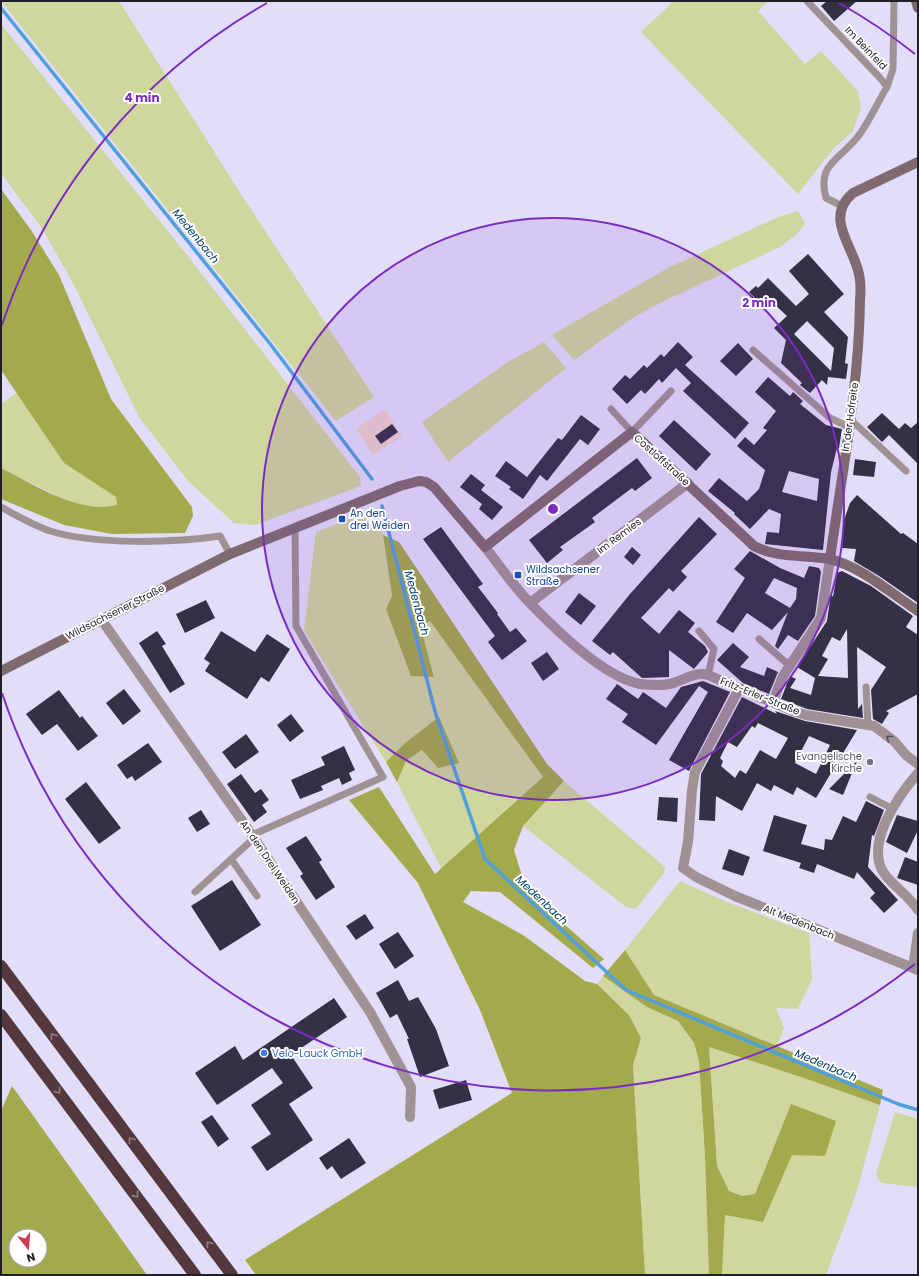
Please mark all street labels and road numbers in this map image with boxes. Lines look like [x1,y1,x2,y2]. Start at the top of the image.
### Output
street label: Im Beinfeld [841,23,891,73]
street label: In der Hofreite [838,381,862,453]
street label: Costloffstraße [631,431,693,489]
street label: Im Remies [594,514,644,558]
street label: Wildsachsener Straße [63,581,167,643]
street label: Fritz-Erler-Straße [718,673,802,719]
street label: An den Drei Weiden [236,817,304,907]
street label: Alt Medenbach [761,901,837,943]

